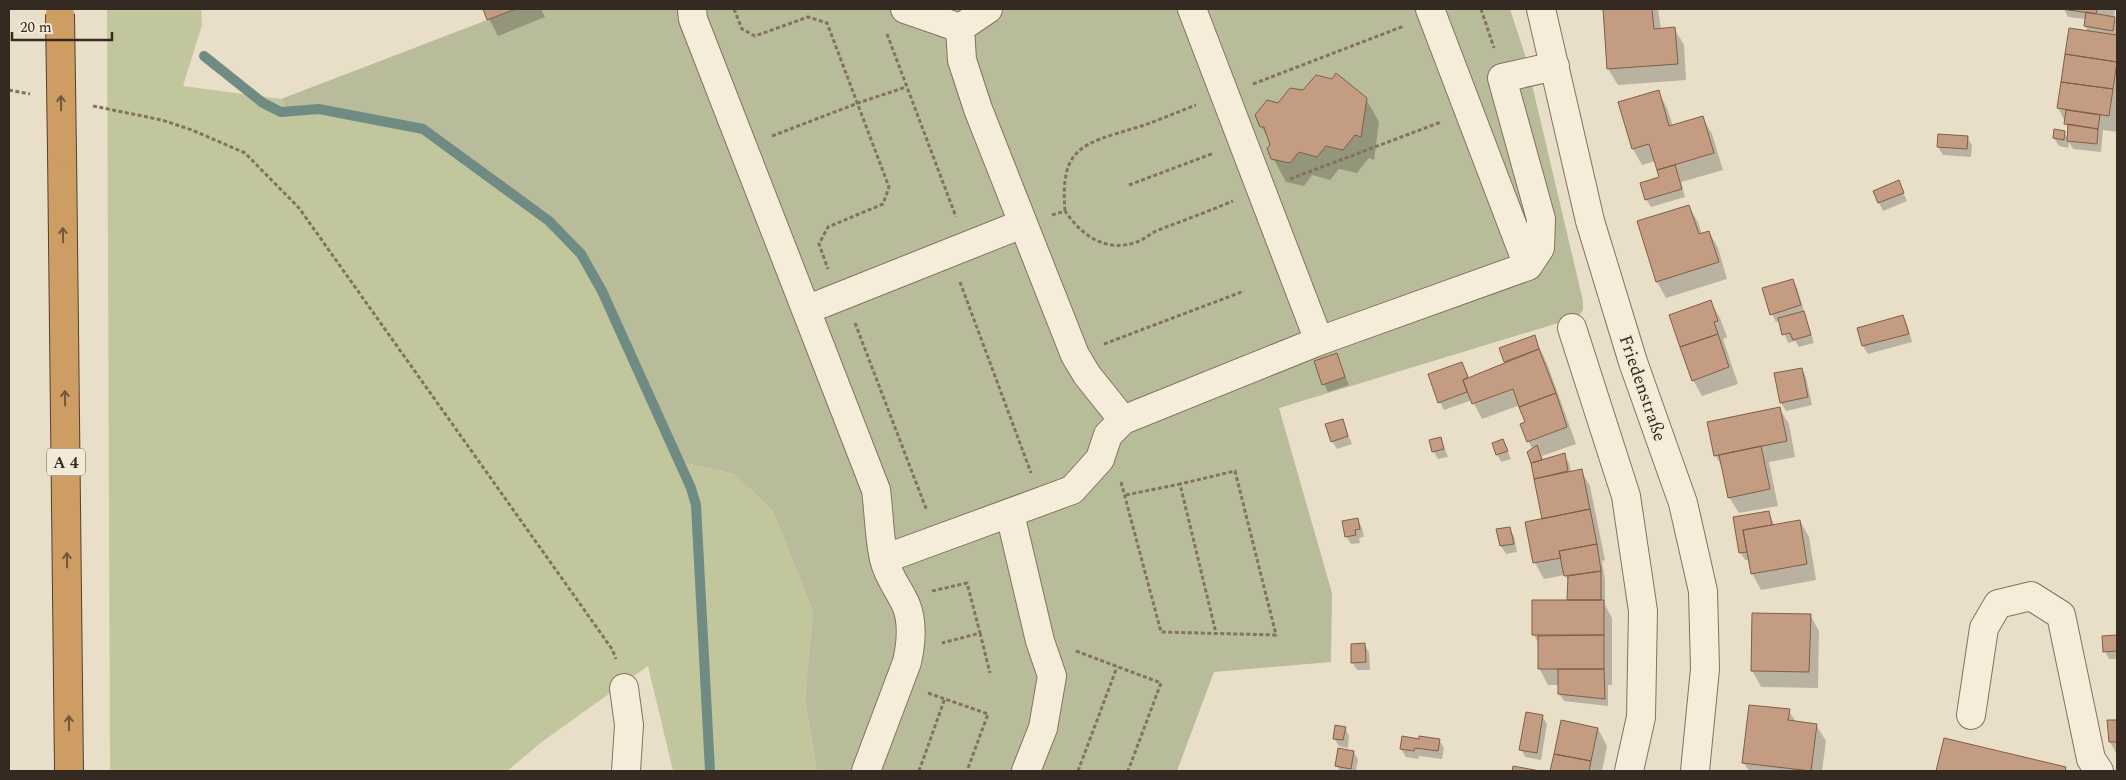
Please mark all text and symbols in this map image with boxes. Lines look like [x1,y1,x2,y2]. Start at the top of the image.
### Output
scale bar [12,10,112,42]
text: 20 m [20,16,52,39]
one-way arrow [56,96,66,112]
one-way arrow [58,227,68,244]
street label: Friedenstraße [1612,331,1673,445]
one-way arrow [60,390,70,406]
road number: A 4 [47,448,85,476]
one-way arrow [62,552,72,568]
one-way arrow [64,715,73,731]

